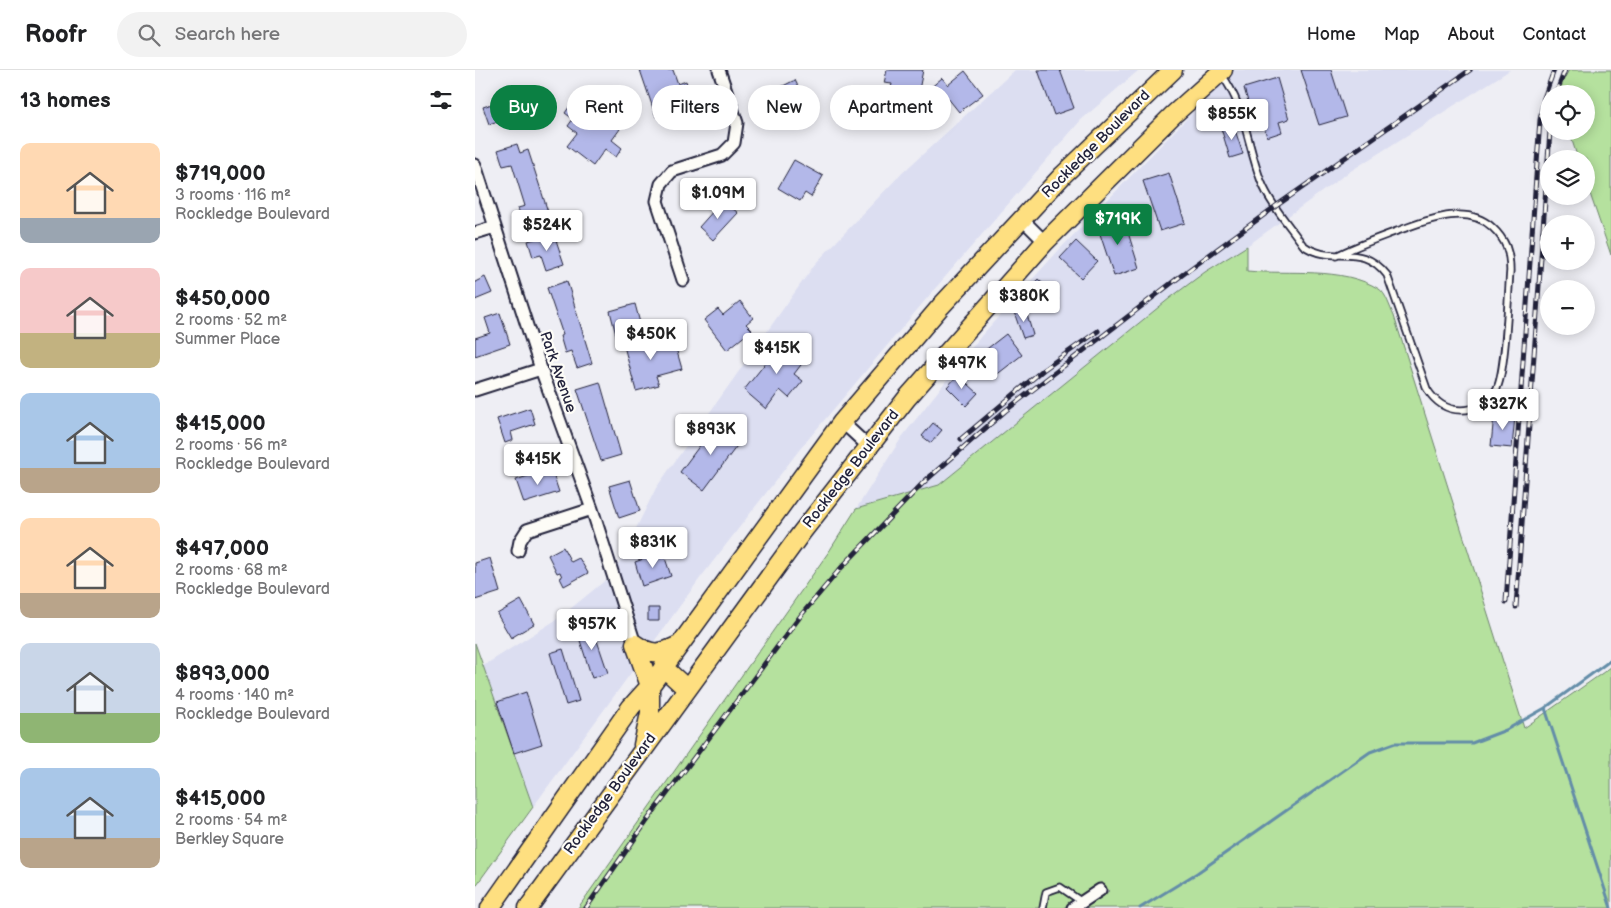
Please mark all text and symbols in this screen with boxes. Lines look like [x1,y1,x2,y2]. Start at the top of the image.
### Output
search box [117,12,467,57]
text: Roofr [25,20,87,49]
icon: search [135,21,163,49]
text: Search here [175,23,280,46]
text: Home [1307,24,1356,45]
text: Map [1384,24,1420,45]
text: About [1448,24,1495,45]
text: Contact [1523,24,1586,45]
chip: Buy [490,85,557,130]
chip: Rent [567,85,642,130]
chip: Filters [652,85,738,130]
chip: New [748,85,820,130]
chip: Apartment [830,85,951,130]
map controls [1540,85,1595,335]
button: locate [1540,85,1595,140]
icon: filters [427,86,455,114]
street label: Rockledge Boulevard [1038,86,1154,202]
text: 13 homes [20,88,111,113]
pin: $855K [1197,98,1267,141]
text: $855K [1207,105,1257,124]
button: layers [1540,150,1595,205]
text: $719,000 [175,161,266,186]
icon: home [60,163,120,223]
pin: $1.09M [677,178,759,220]
text: $1.09M [691,184,745,203]
text: 3 rooms · 116 m² [175,186,291,205]
pin: $719K [1083,204,1153,246]
text: Rockledge Boulevard [175,205,330,224]
pin: $524K [512,210,582,252]
text: $719K [1095,210,1141,229]
button: + [1540,215,1595,270]
text: $524K [522,216,572,235]
pin: $380K [989,280,1059,323]
button: − [1540,280,1595,335]
text: $450,000 [175,286,270,311]
text: $380K [999,287,1049,306]
icon: home [60,288,120,348]
text: 2 rooms · 52 m² [175,311,287,330]
pin: $450K [616,318,686,361]
text: $450K [626,325,676,344]
street label: Park Avenue [535,329,581,415]
text: Summer Place [175,330,280,349]
pin: $415K [742,332,812,375]
text: $415K [754,339,800,358]
pin: $497K [927,348,997,390]
text: $497K [937,354,987,373]
pin: $327K [1468,388,1538,431]
text: $327K [1479,395,1527,414]
street label: Rockledge Boulevard [799,406,903,532]
text: $415,000 [175,411,266,436]
icon: home [60,413,120,473]
pin: $893K [676,414,746,456]
text: $893K [686,420,736,439]
text: 2 rooms · 56 m² [175,436,287,455]
pin: $415K [503,444,573,486]
text: $415K [515,450,561,469]
text: Rockledge Boulevard [175,455,330,474]
pin: $831K [618,526,688,569]
text: $831K [629,533,677,552]
text: $497,000 [175,536,269,561]
icon: home [60,538,120,598]
text: 2 rooms · 68 m² [175,561,288,580]
text: Rockledge Boulevard [175,580,330,599]
pin: $957K [557,608,627,651]
text: $957K [568,615,616,634]
text: $893,000 [175,661,270,686]
icon: home [60,663,120,723]
text: 4 rooms · 140 m² [175,686,294,705]
text: Rockledge Boulevard [175,705,330,724]
street label: Rockledge Boulevard [560,730,660,858]
text: $415,000 [175,786,266,811]
icon: home [60,788,120,848]
text: 2 rooms · 54 m² [175,811,287,830]
text: Berkley Square [175,830,284,849]

